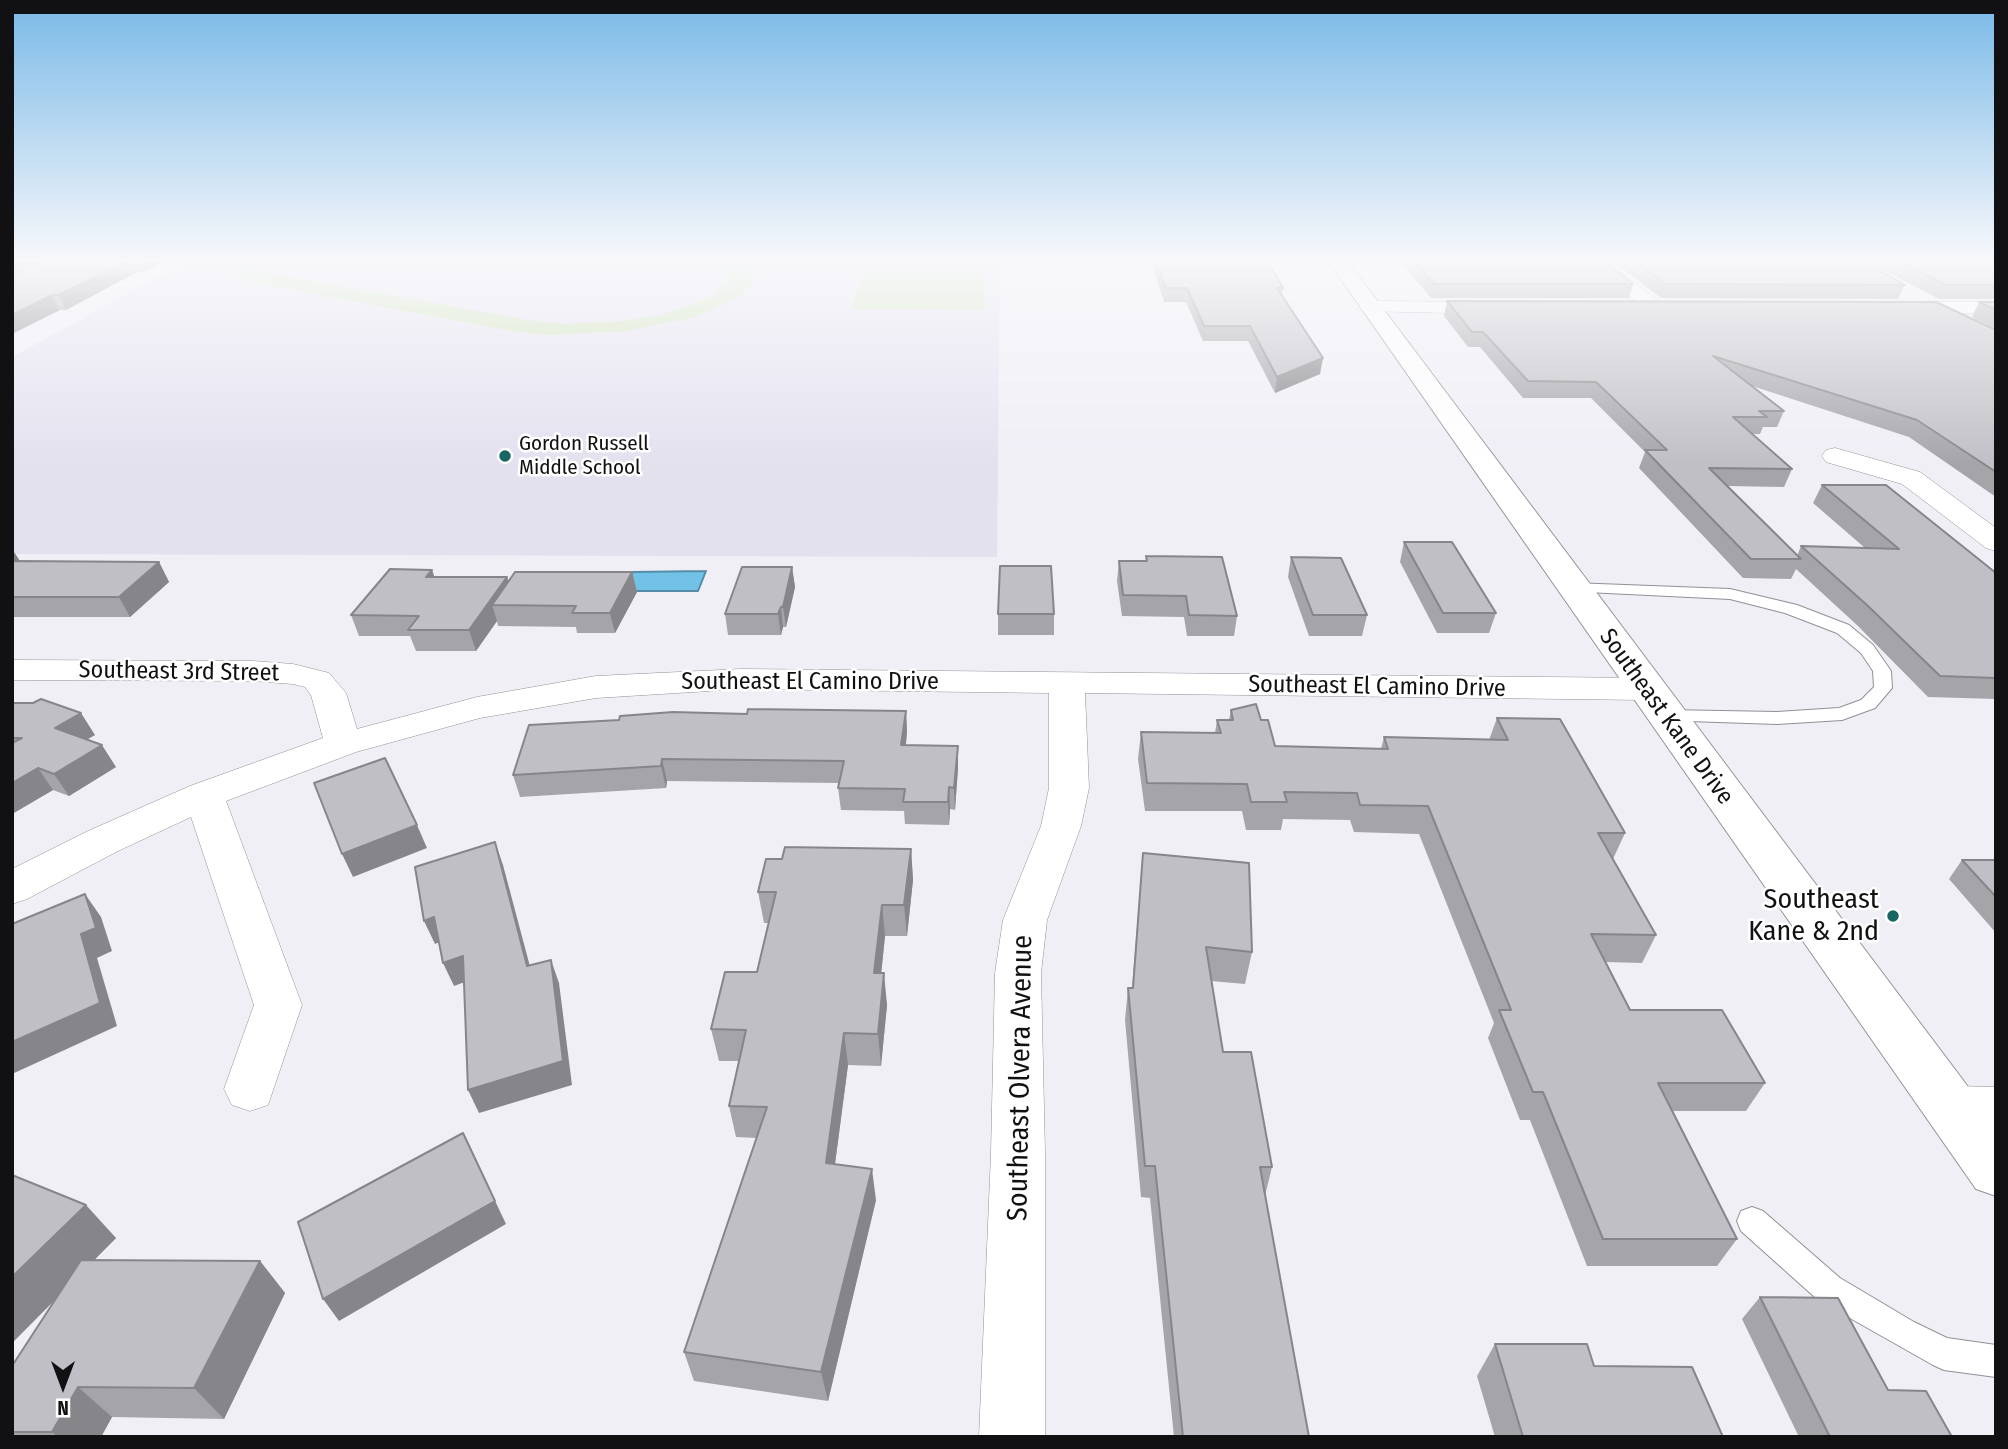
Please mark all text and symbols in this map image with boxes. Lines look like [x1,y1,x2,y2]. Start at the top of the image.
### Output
place label: Gordon Russell Middle School [519,431,649,481]
marker: Gordon Russell Middle School [497,448,513,464]
street label: Southeast Kane Drive [1593,624,1739,810]
street label: Southeast 3rd Street [78,656,280,688]
street label: Southeast El Camino Drive [681,668,939,696]
street label: Southeast El Camino Drive [1248,670,1506,704]
place label: Southeast Kane & 2nd [1748,883,1879,949]
marker: Southeast Kane & 2nd [1885,908,1901,924]
street label: Southeast Olvera Avenue [1002,935,1040,1221]
north arrow [28,1351,98,1421]
text: N [57,1396,69,1419]

